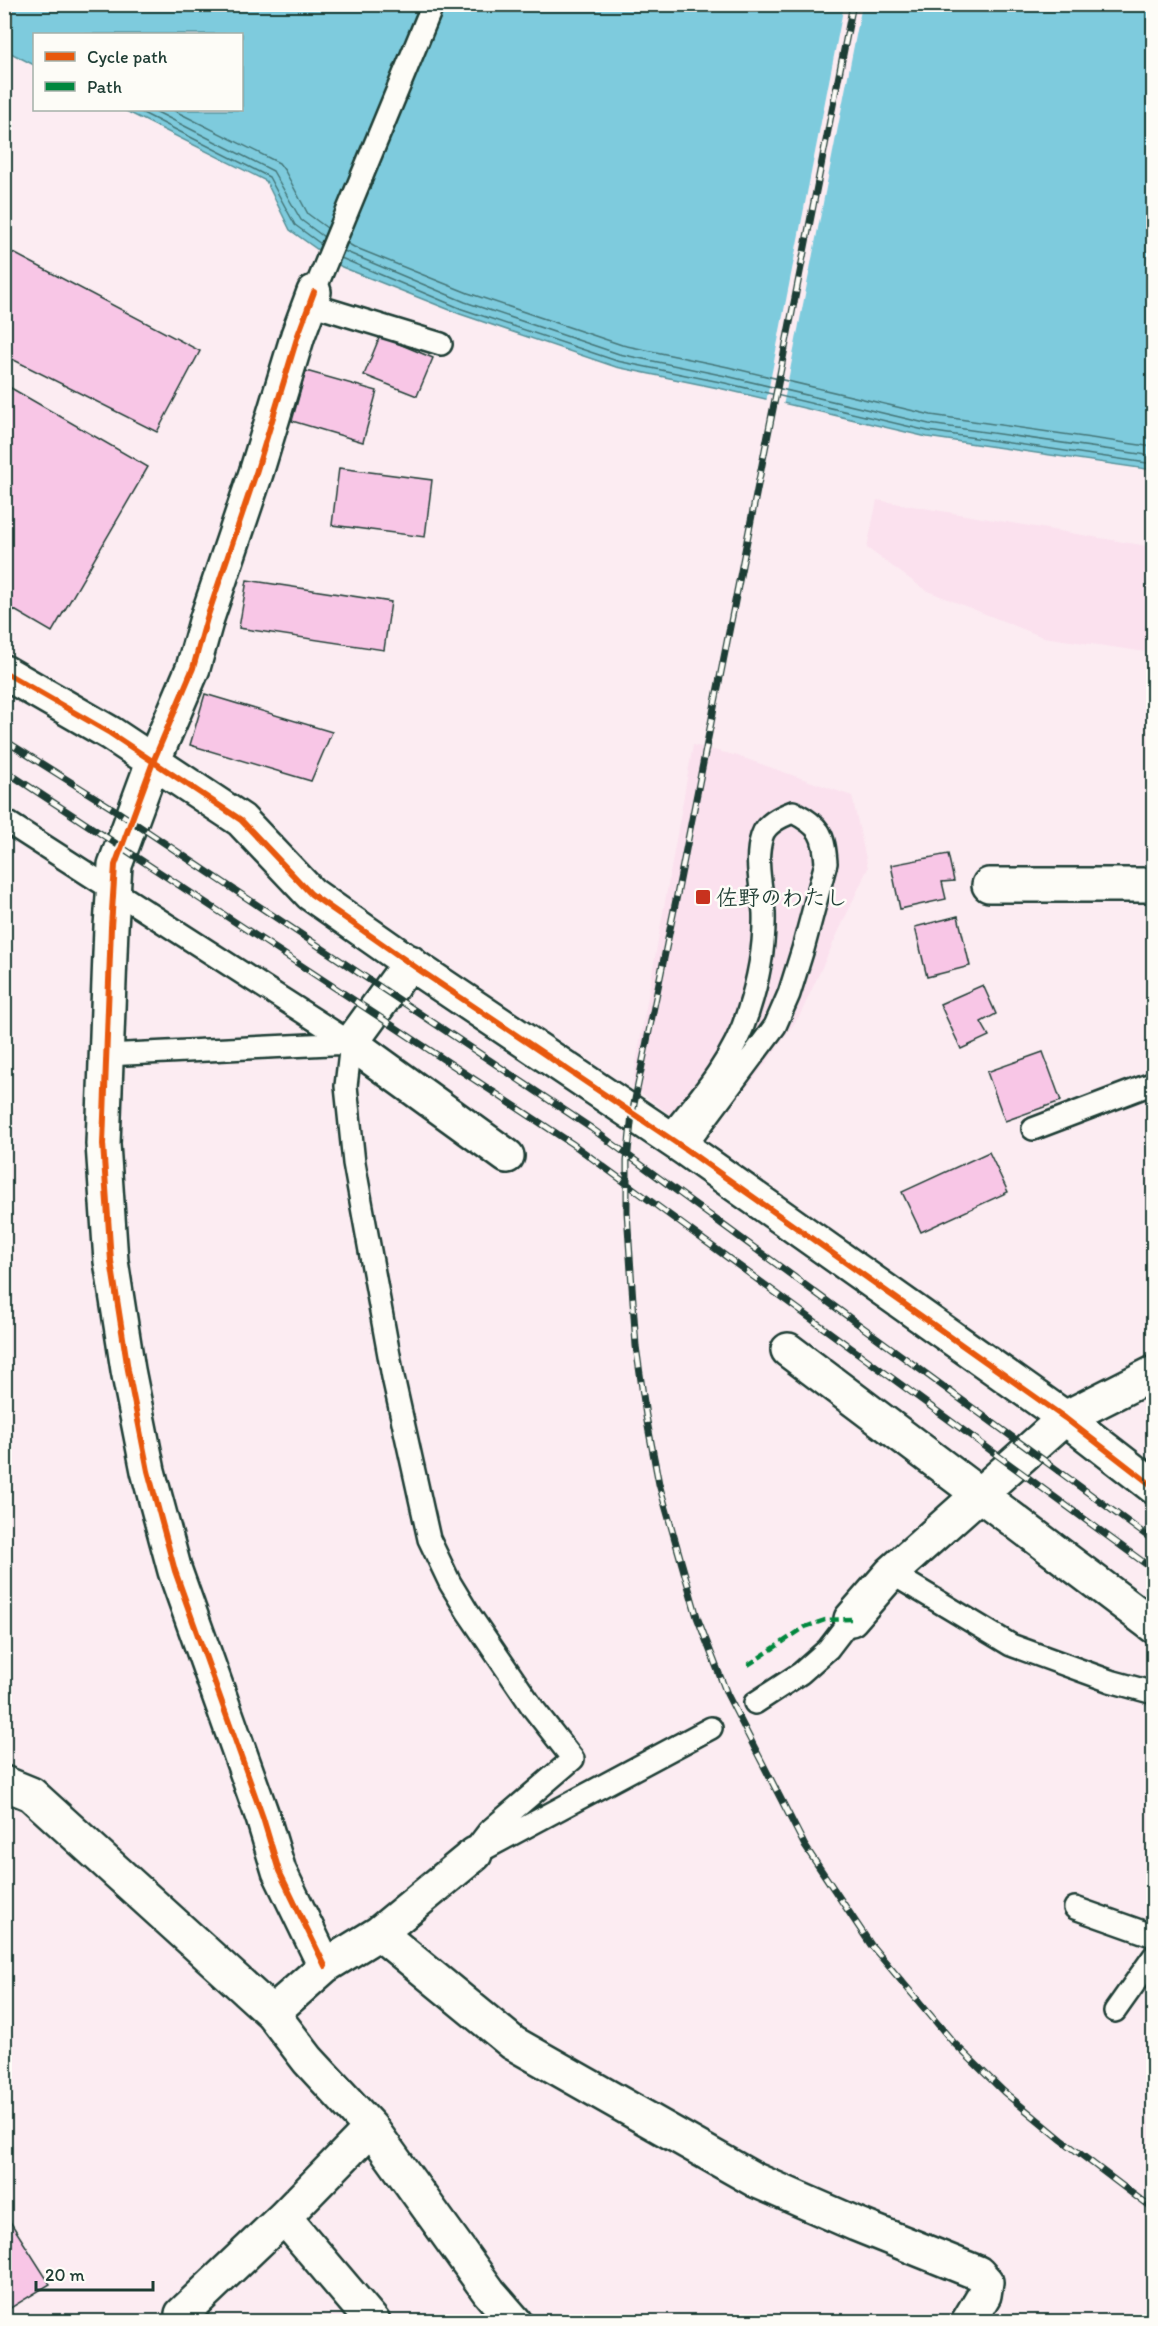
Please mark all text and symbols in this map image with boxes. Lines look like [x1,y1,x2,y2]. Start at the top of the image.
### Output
legend [33,33,243,111]
text: Cycle path [87,46,168,68]
text: Path [87,76,122,98]
place label: 佐野のわたし [716,884,848,911]
marker: 佐野のわたし [694,888,712,906]
scale bar [36,2254,153,2292]
text: 20 m [45,2264,85,2286]

